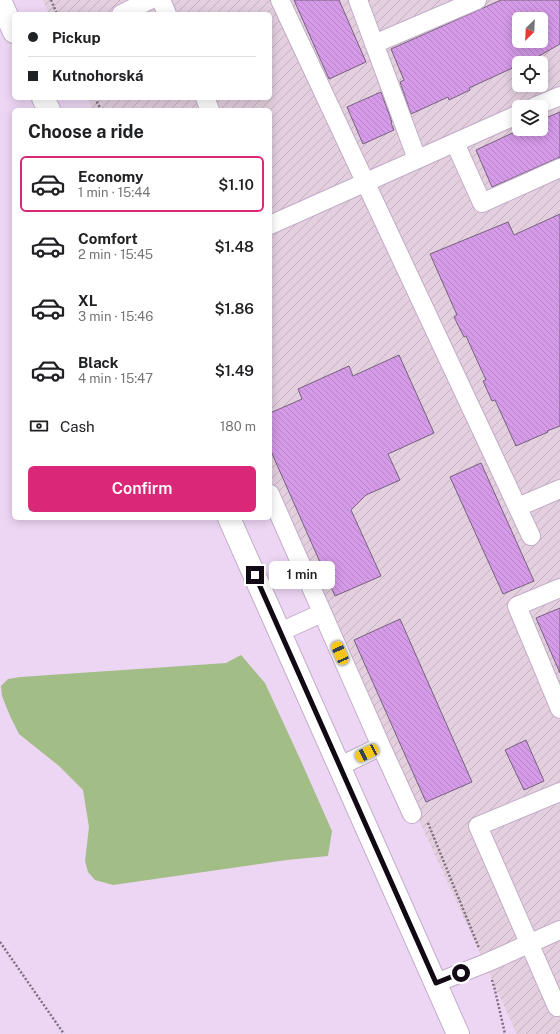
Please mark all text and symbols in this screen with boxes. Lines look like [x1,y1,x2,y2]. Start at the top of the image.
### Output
north arrow [512,12,548,48]
map controls [512,12,548,136]
text: Pickup [52,29,101,46]
button: locate [512,56,548,92]
text: Kutnohorská [52,67,143,84]
button: layers [512,100,548,136]
text: Choose a ride [28,121,144,142]
icon: car [30,166,66,202]
text: Economy [78,168,143,185]
text: $1.10 [218,176,254,193]
text: 1 min · 15:44 [78,185,151,200]
icon: car [30,228,66,264]
text: Comfort [78,230,138,247]
text: $1.48 [214,238,254,255]
text: 2 min · 15:45 [78,247,153,262]
icon: car [30,290,66,326]
text: XL [78,292,97,309]
text: $1.86 [214,300,254,317]
text: 3 min · 15:46 [78,309,153,324]
icon: car [30,352,66,388]
text: Black [78,354,118,371]
text: $1.49 [215,362,254,379]
text: 4 min · 15:47 [78,371,153,386]
icon: cash [28,415,50,437]
text: Cash [60,418,95,435]
text: 180 m [220,419,256,434]
button: Confirm [28,466,256,512]
callout: 1 min [269,561,335,589]
route end [246,566,264,584]
text: 1 min [287,567,317,582]
car [330,640,350,666]
car [354,742,380,764]
route start [452,964,470,982]

